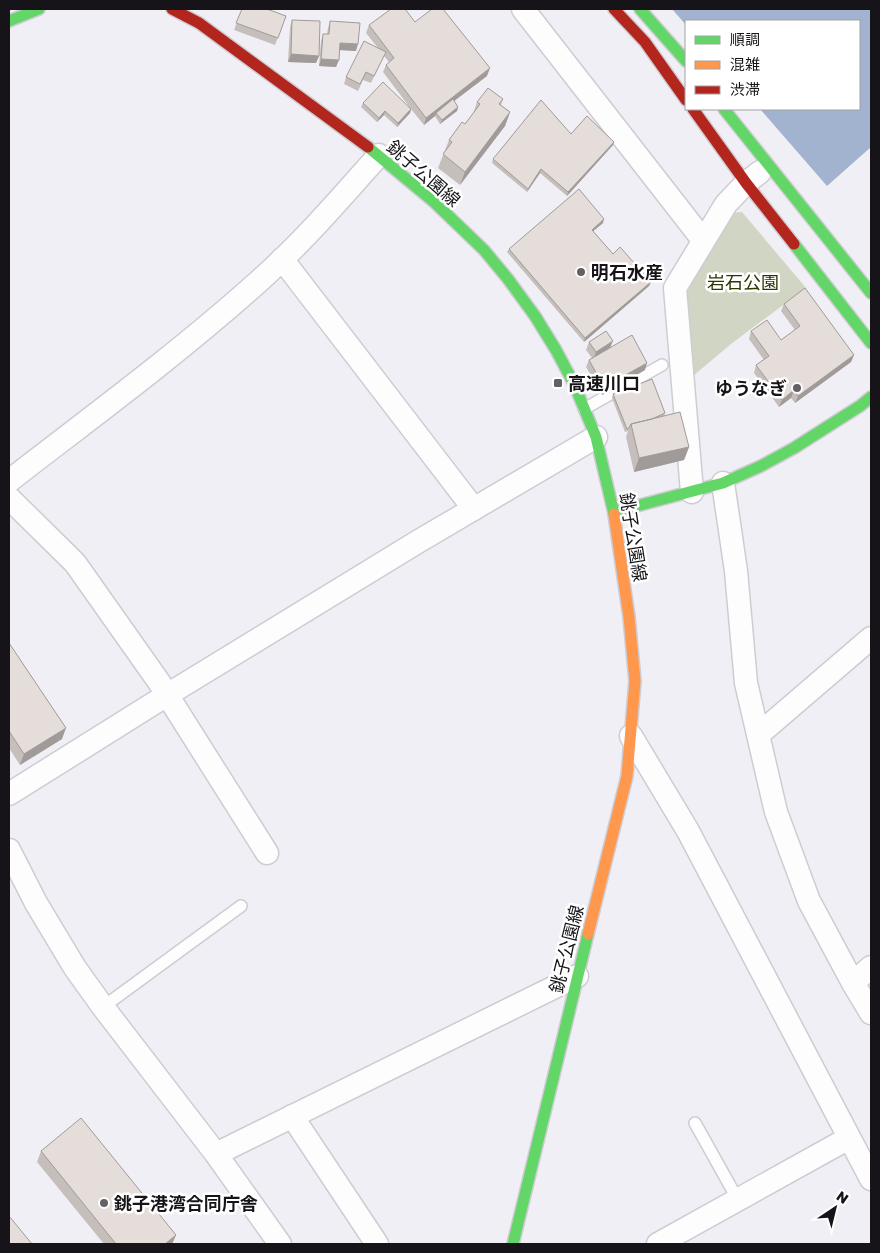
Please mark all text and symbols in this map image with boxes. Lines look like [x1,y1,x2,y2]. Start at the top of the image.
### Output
legend [685,20,860,110]
text: 順調 [730,30,760,48]
text: 混雑 [730,55,760,73]
text: 渋滞 [730,80,760,98]
street label: 銚子公園線 [383,135,465,211]
place label: 明石水産 [591,261,663,283]
marker: 明石水産 [575,266,587,278]
park label: 岩石公園 [707,271,779,293]
place label: 高速川口 [568,372,640,394]
marker: 高速川口 [552,377,564,389]
place label: ゆうなぎ [715,377,787,399]
marker: ゆうなぎ [791,382,803,394]
street label: 銚子公園線 [616,491,652,583]
street label: 銚子公園線 [544,903,588,995]
north arrow [810,1183,860,1233]
text: N [834,1187,852,1207]
place label: 銚子港湾合同庁舎 [113,1192,258,1214]
marker: 銚子港湾合同庁舎 [98,1197,110,1209]

